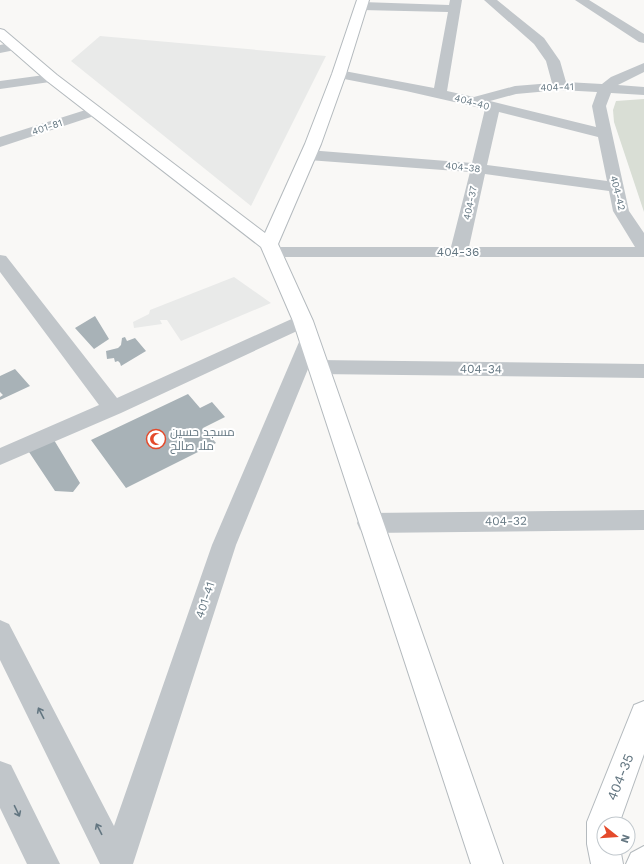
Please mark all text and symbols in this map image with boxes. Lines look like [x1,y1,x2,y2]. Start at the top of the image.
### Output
street label: 404-41 [540,81,574,93]
street label: 404-40 [453,92,491,112]
street label: 401-81 [30,117,64,137]
street label: 404-38 [445,160,481,174]
street label: 404-42 [608,174,628,212]
street label: 404-37 [461,185,479,221]
street label: 404-36 [437,245,479,259]
street label: 404-34 [460,362,502,376]
place label: مسجد حسین ملا صالح [170,425,235,454]
mosque icon: مسجد حسین ملا صالح [145,428,167,450]
street label: 404-32 [485,514,527,528]
street label: 401-41 [193,580,217,620]
one-way arrow [37,707,44,719]
street label: 404-35 [603,751,637,803]
one-way arrow [14,804,21,816]
north arrow [596,816,636,856]
one-way arrow [95,823,103,835]
text: N [618,833,632,845]

